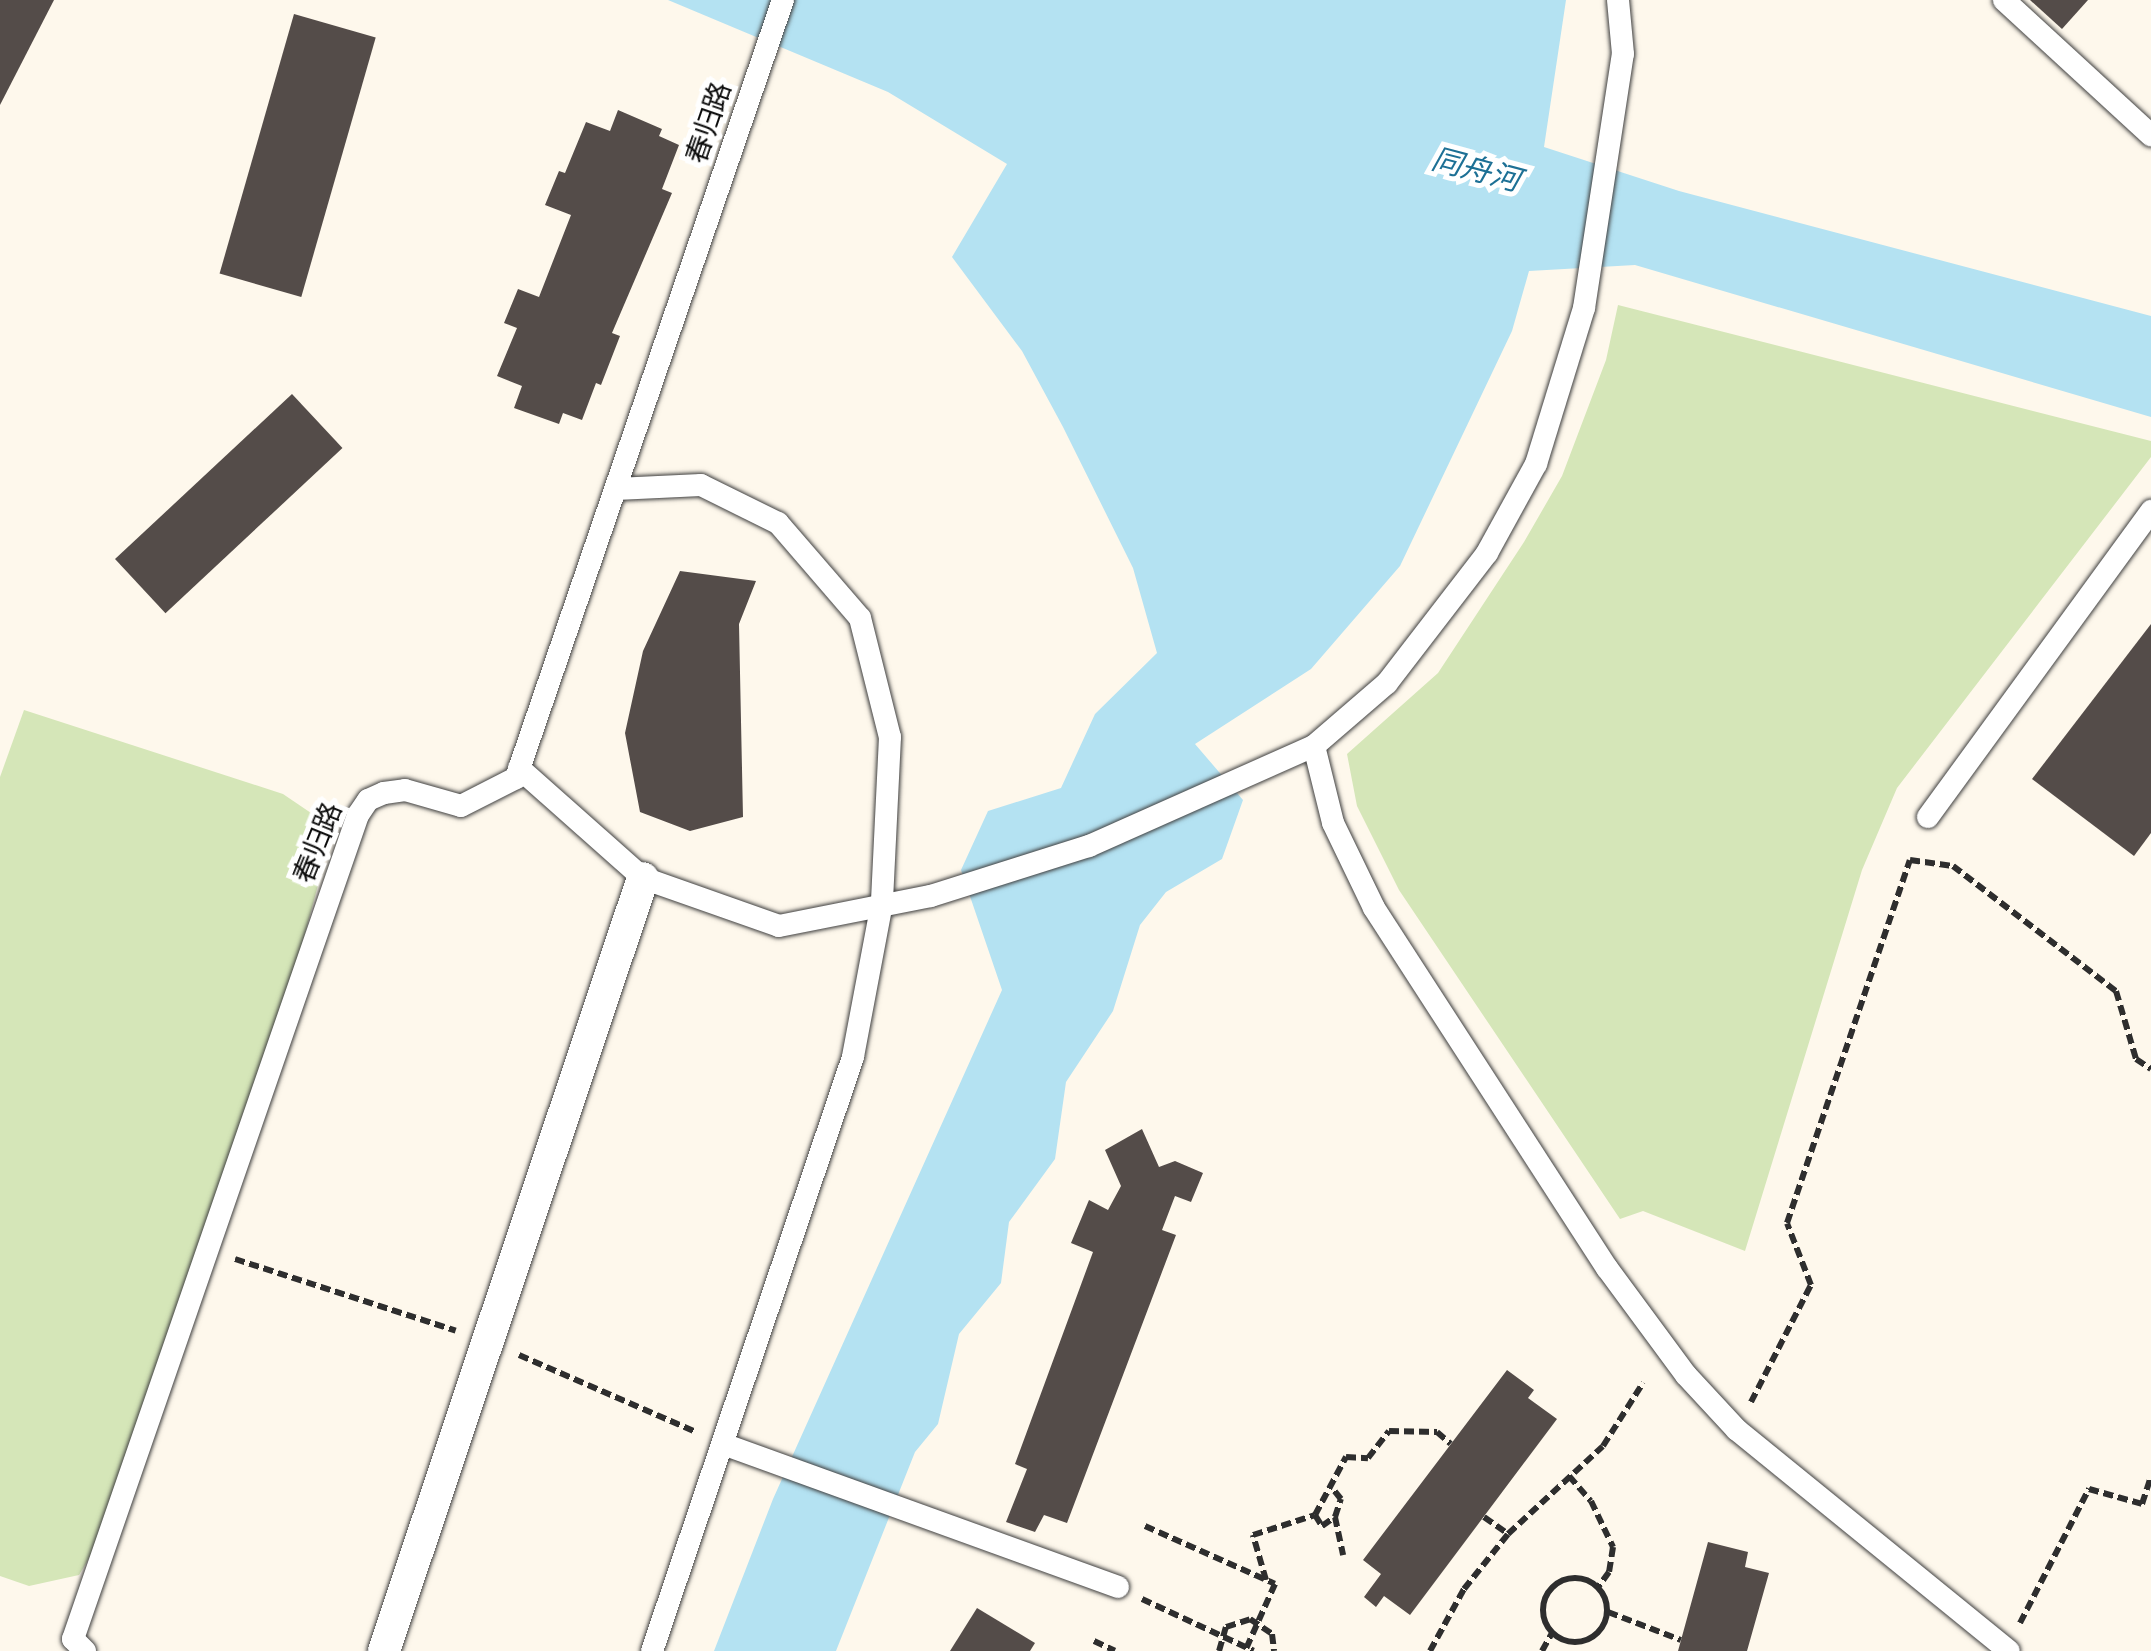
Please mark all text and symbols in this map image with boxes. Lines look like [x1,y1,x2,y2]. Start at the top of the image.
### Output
street label: 春归路 [679,78,739,168]
water label: 同舟河 [1428,141,1524,199]
street label: 春归路 [287,798,349,888]

